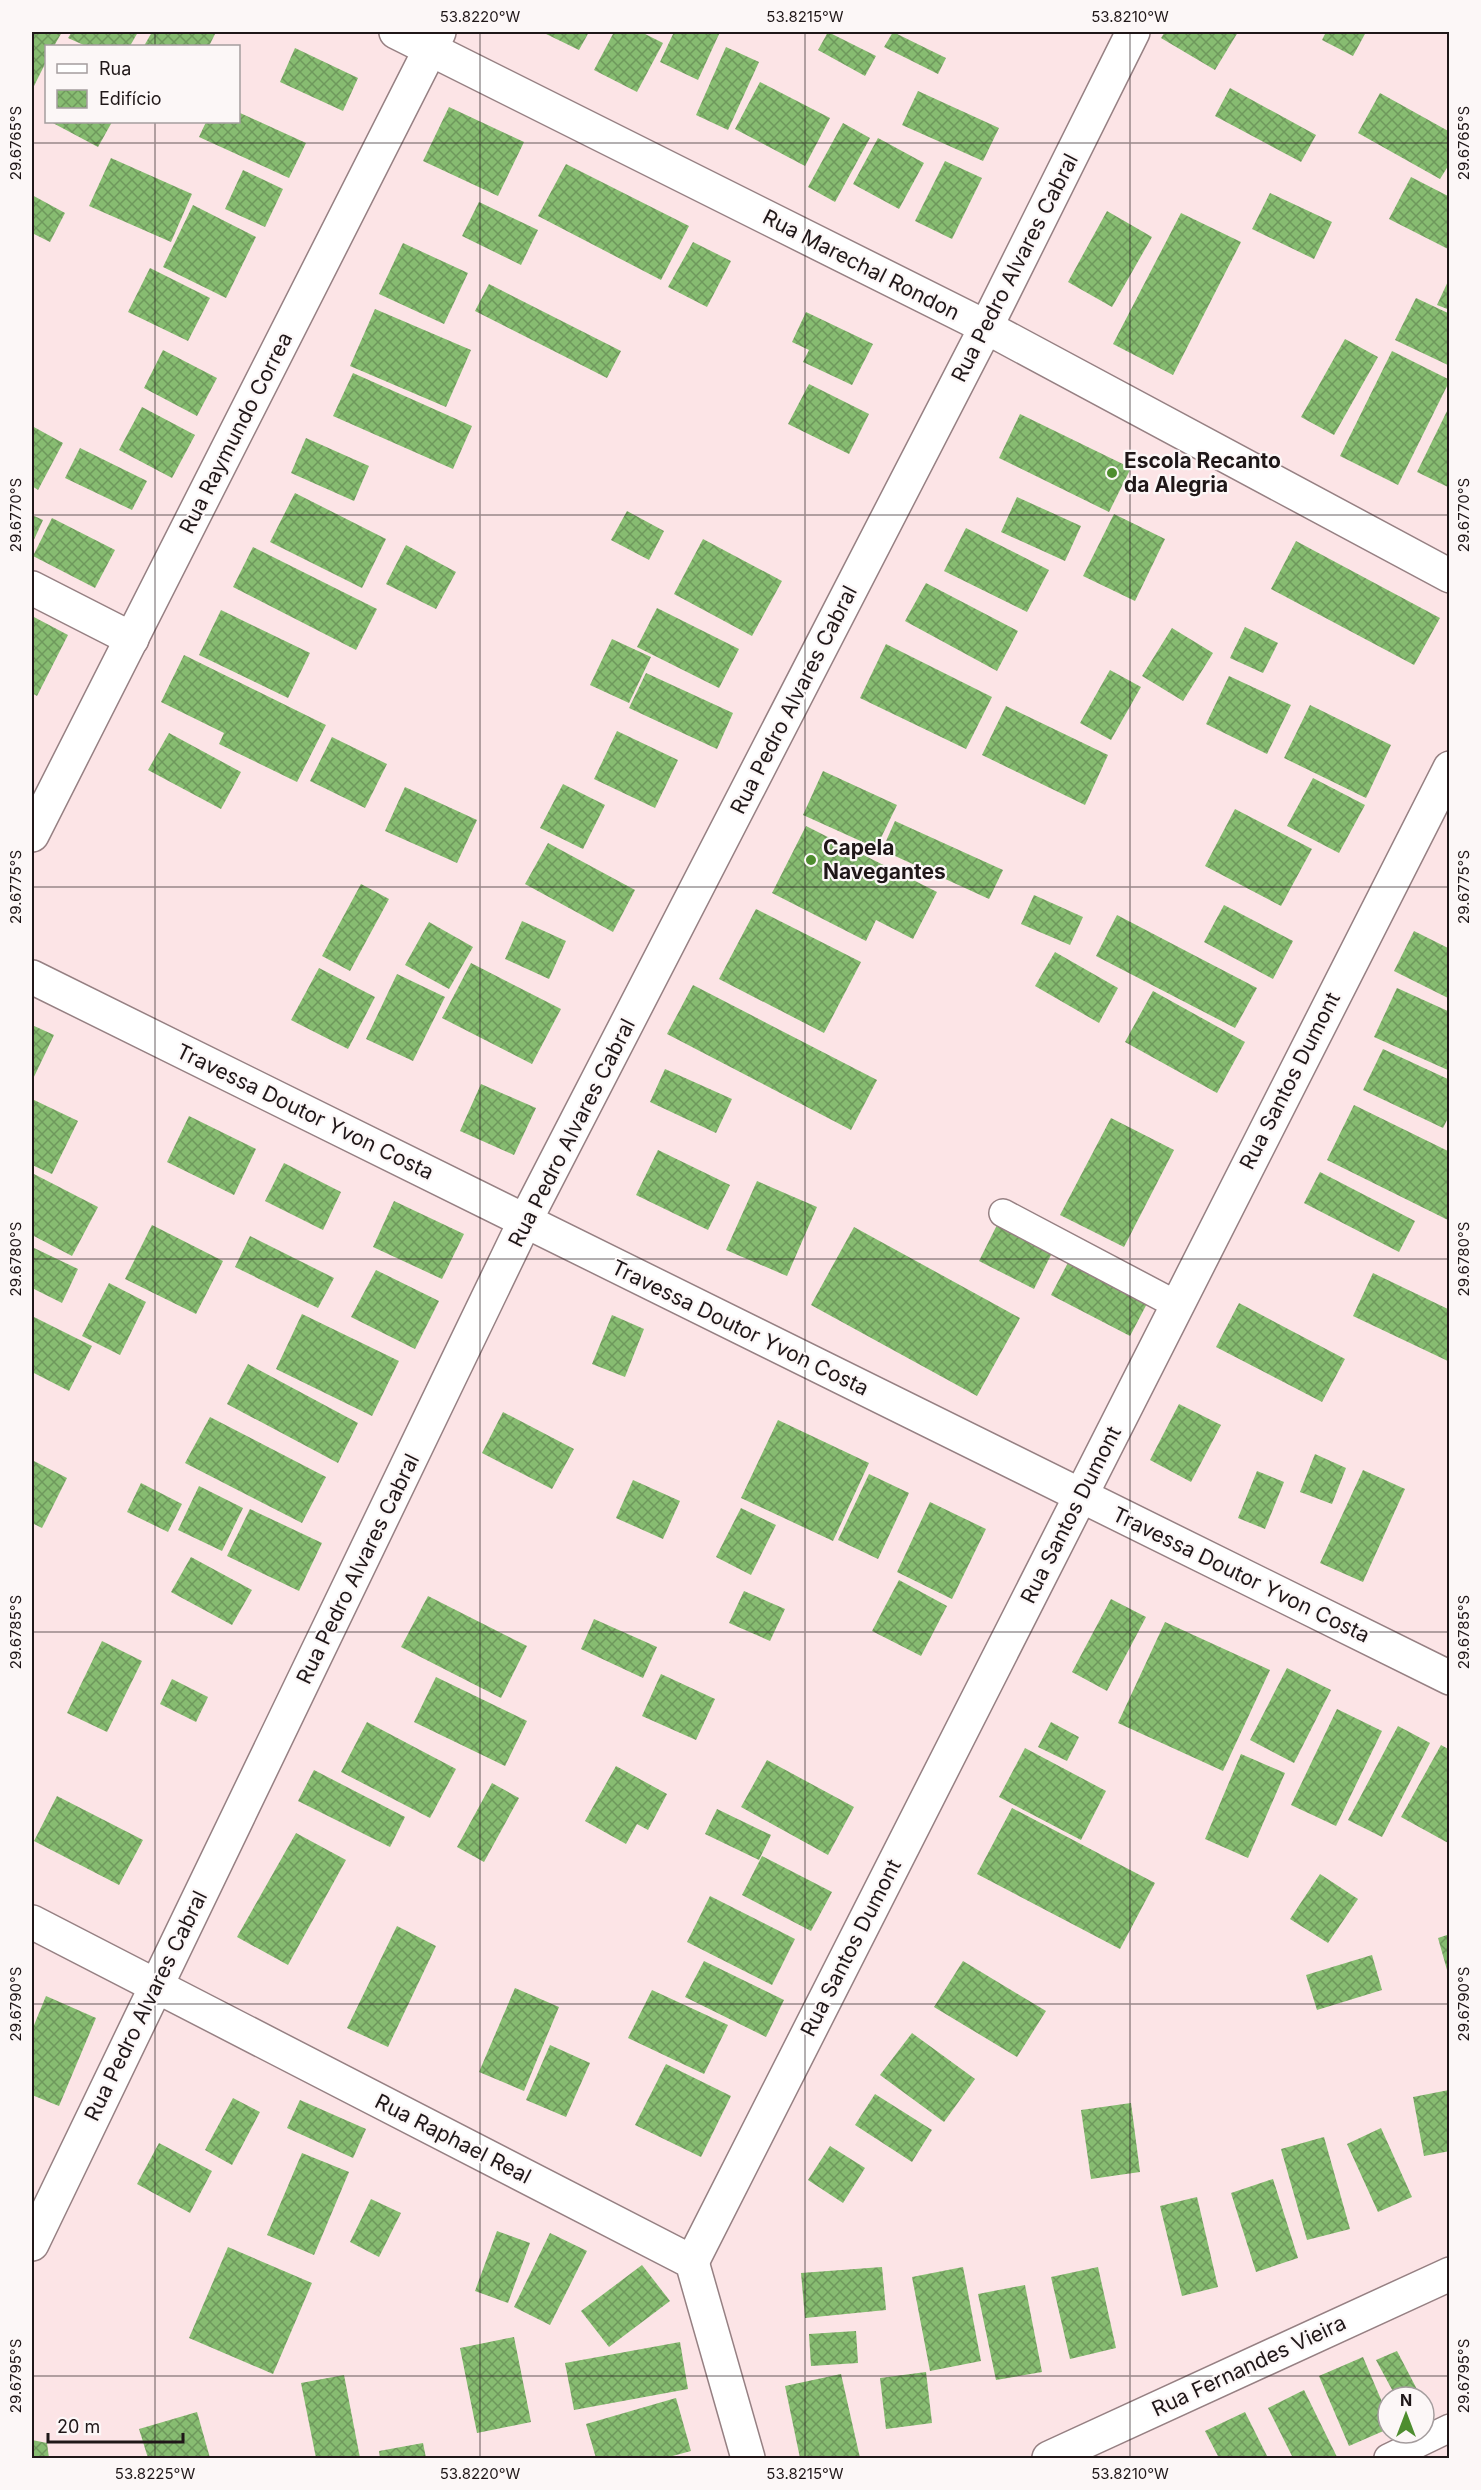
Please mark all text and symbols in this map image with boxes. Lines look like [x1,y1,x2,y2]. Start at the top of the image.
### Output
text: 53.8220°W [440,7,521,26]
text: 53.8215°W [766,7,844,26]
text: 53.8210°W [1091,7,1169,26]
legend [45,45,240,123]
text: Rua [99,58,131,79]
text: Edifício [99,88,162,109]
text: 29.6765°S [6,106,25,180]
text: 29.6765°S [1454,106,1473,180]
street label: Rua Pedro Alvares Cabral [946,149,1083,386]
street label: Rua Marechal Rondon [759,204,964,325]
street label: Rua Raymundo Correa [174,328,297,538]
place label: Escola Recanto da Alegria [1124,448,1281,497]
marker: Escola Recanto da Alegria [1105,466,1119,480]
text: 29.6770°S [6,478,25,552]
text: 29.6770°S [1454,478,1473,552]
street label: Rua Pedro Alvares Cabral [725,581,862,818]
place label: Capela Navegantes [823,835,946,884]
text: 29.6775°S [6,850,25,924]
text: 29.6775°S [1454,850,1473,924]
marker: Capela Navegantes [804,853,818,867]
street label: Rua Santos Dumont [1234,988,1345,1173]
street label: Rua Pedro Alvares Cabral [503,1014,640,1251]
street label: Travessa Doutor Yvon Costa [173,1038,438,1185]
text: 29.6780°S [6,1222,25,1296]
text: 29.6780°S [1454,1222,1473,1296]
street label: Travessa Doutor Yvon Costa [608,1254,873,1401]
street label: Rua Santos Dumont [1015,1422,1126,1607]
street label: Rua Pedro Alvares Cabral [291,1450,424,1688]
street label: Travessa Doutor Yvon Costa [1109,1501,1374,1648]
text: 29.6785°S [6,1595,25,1669]
text: 29.6785°S [1454,1595,1473,1669]
street label: Rua Santos Dumont [795,1855,906,2040]
street label: Rua Pedro Alvares Cabral [79,1887,212,2125]
text: 29.6790°S [6,1967,25,2041]
text: 29.6790°S [1454,1967,1473,2041]
street label: Rua Raphael Real [371,2088,535,2189]
street label: Rua Fernandes Vieira [1148,2310,1350,2421]
text: 29.6795°S [6,2339,25,2413]
text: 29.6795°S [1454,2339,1473,2413]
north arrow [1376,2385,1436,2445]
text: N [1400,2390,1412,2410]
scale bar [48,2406,183,2444]
text: 20 m [57,2416,100,2437]
text: 53.8225°W [115,2464,195,2483]
text: 53.8220°W [440,2464,521,2483]
text: 53.8215°W [766,2464,844,2483]
text: 53.8210°W [1091,2464,1169,2483]

